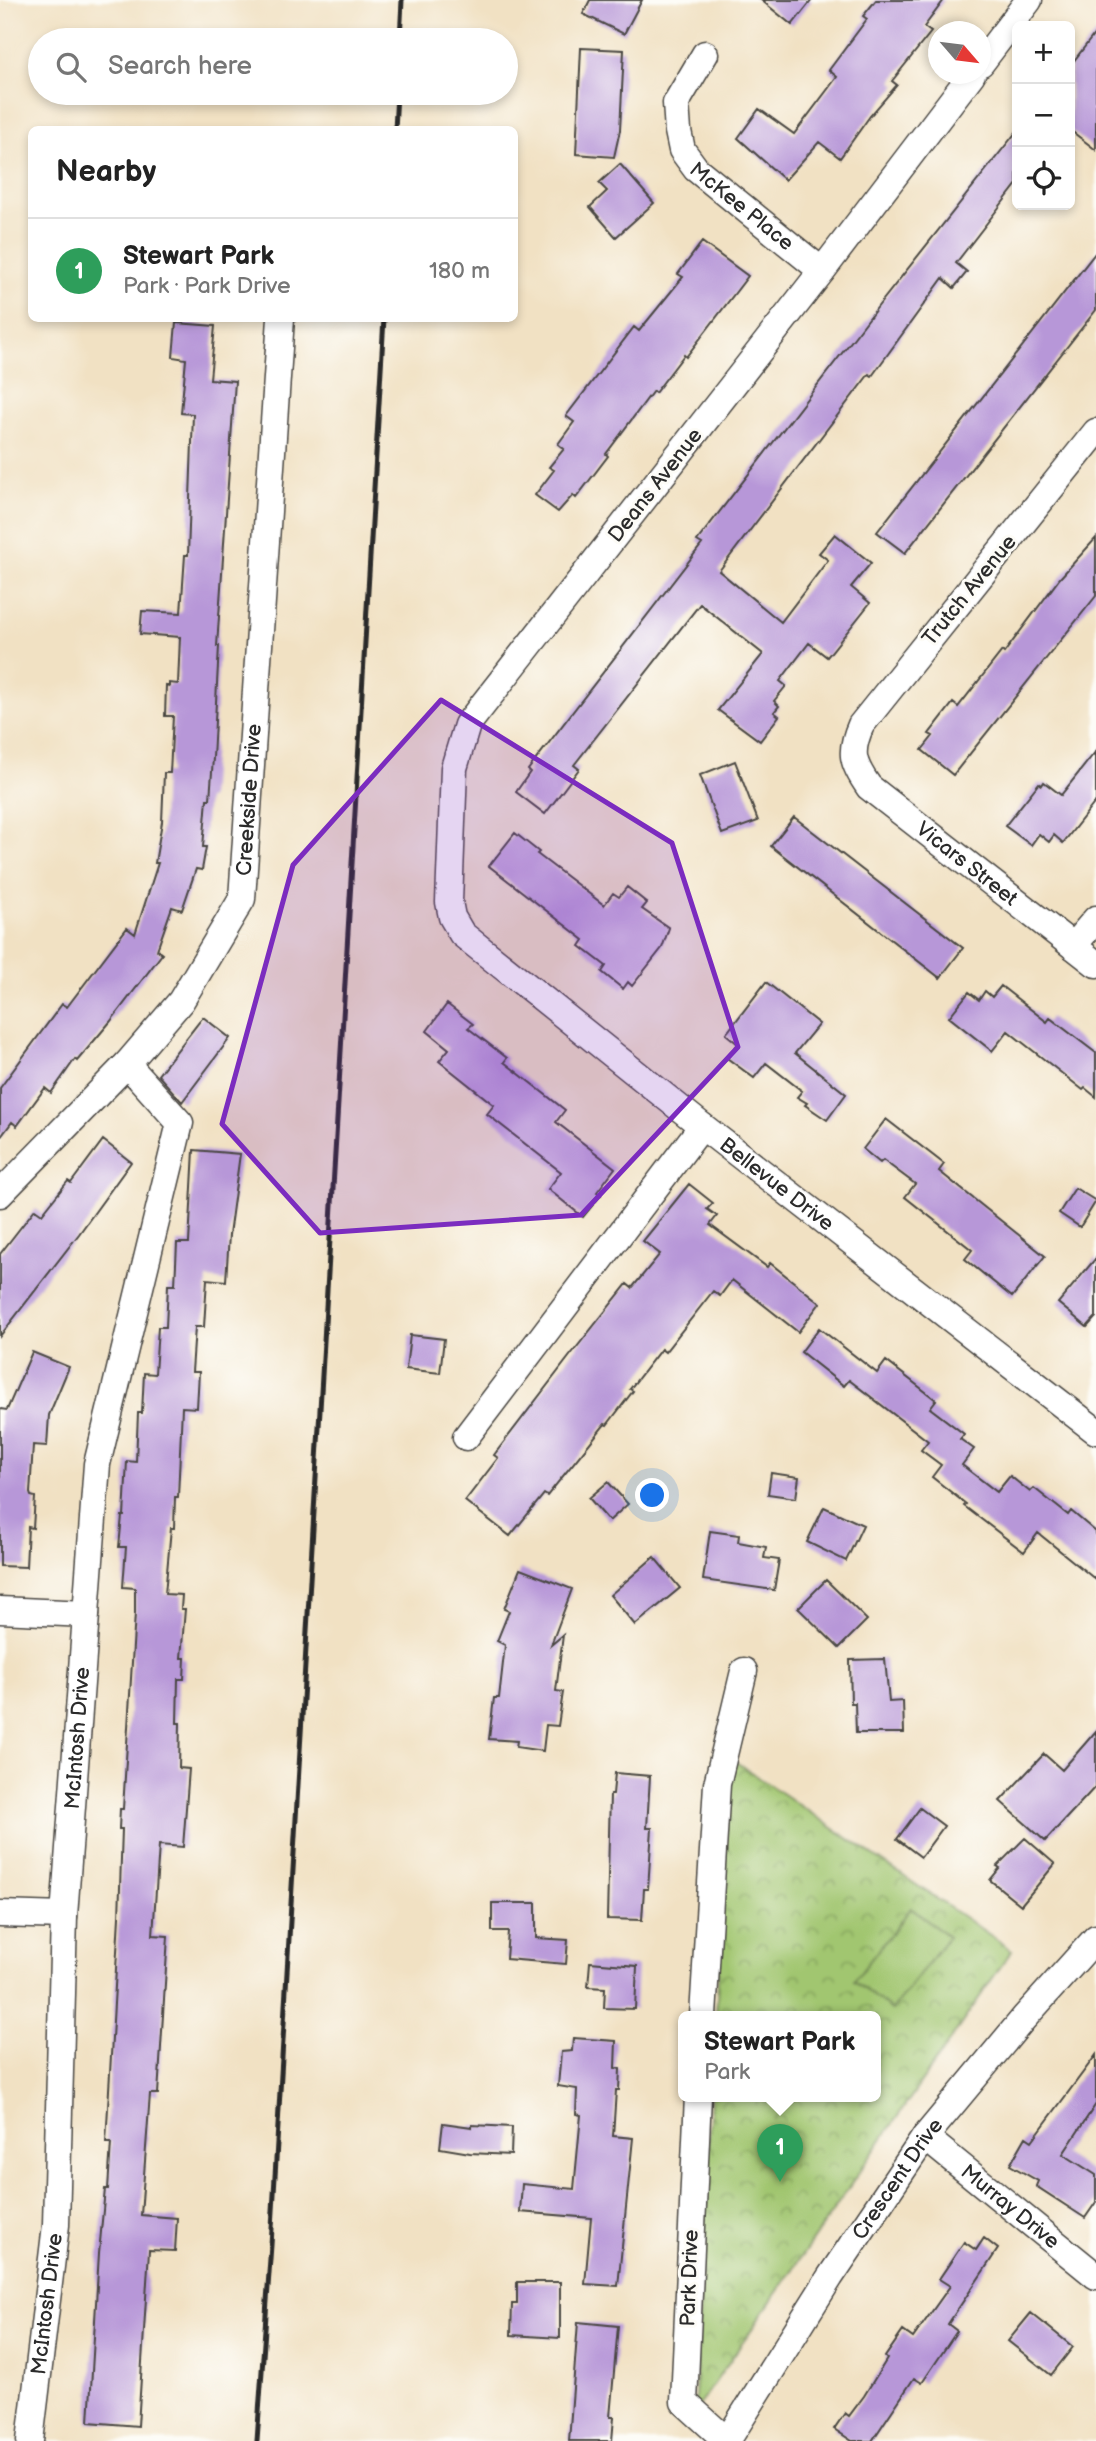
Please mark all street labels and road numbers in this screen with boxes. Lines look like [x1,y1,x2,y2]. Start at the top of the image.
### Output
street label: McKee Place [684,157,799,256]
street label: Deans Avenue [603,423,708,547]
street label: Trutch Avenue [917,530,1022,651]
street label: Creekside Drive [232,723,267,877]
street label: Vicars Street [911,817,1023,912]
street label: Bellevue Drive [714,1132,839,1236]
street label: McIntosh Drive [60,1666,95,1810]
street label: Crescent Drive [847,2113,948,2245]
street label: Murray Drive [956,2159,1064,2254]
street label: Park Drive [675,2229,704,2327]
street label: McIntosh Drive [26,2232,68,2376]

